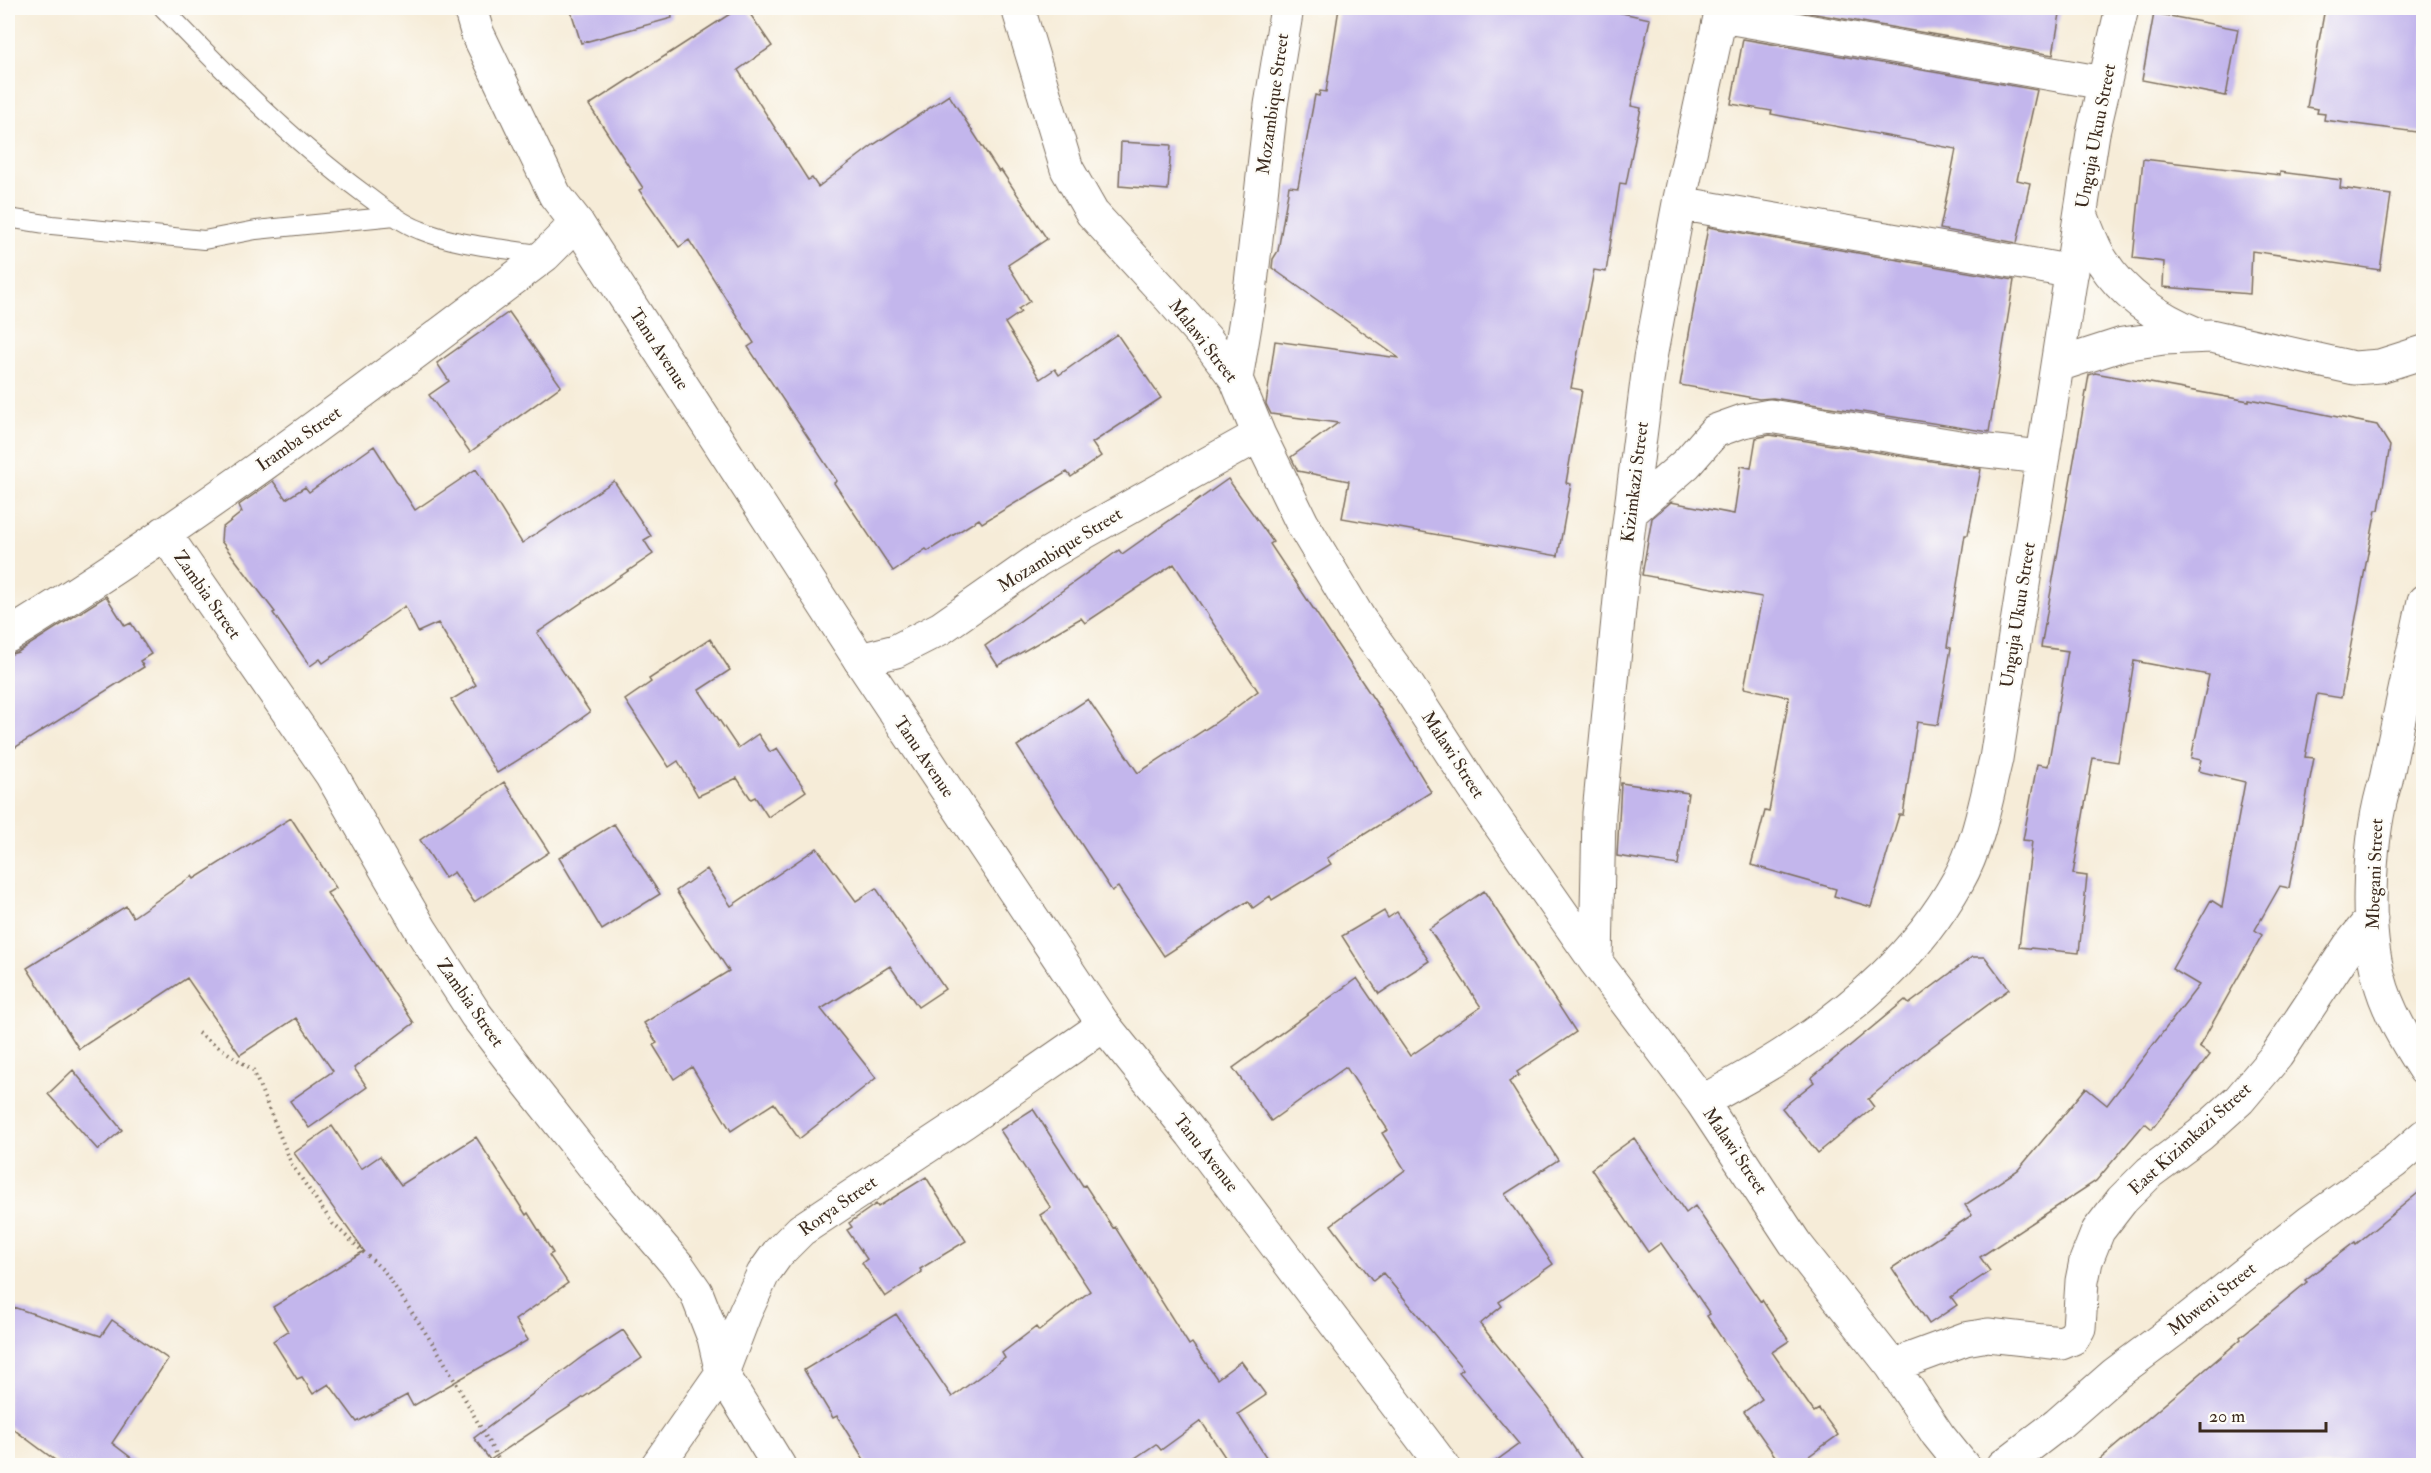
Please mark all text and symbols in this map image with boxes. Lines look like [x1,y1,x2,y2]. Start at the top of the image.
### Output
street label: Mozambique Street [1252,32,1294,176]
street label: Unguja Ukuu Street [2071,62,2121,210]
street label: Malawi Street [1163,295,1243,387]
street label: Tanu Avenue [624,304,694,395]
street label: Iramba Street [252,401,346,477]
street label: Kizimkazi Street [1616,420,1654,544]
street label: Mozambique Street [993,502,1127,598]
street label: Unguja Ukuu Street [1995,540,2041,689]
street label: Zambia Street [168,546,246,644]
street label: Malawi Street [1416,707,1490,803]
street label: Tanu Avenue [888,712,960,802]
street label: Mbegani Street [2362,818,2388,930]
street label: Zambia Street [431,954,509,1052]
street label: East Kizimkazi Street [2124,1078,2256,1200]
street label: Malawi Street [1698,1103,1772,1199]
street label: Tanu Avenue [1168,1109,1244,1197]
street label: Rorya Street [794,1171,882,1241]
street label: Mbweni Street [2163,1257,2261,1341]
scale bar [2200,1395,2326,1433]
text: 20 m [2209,1405,2245,1428]

